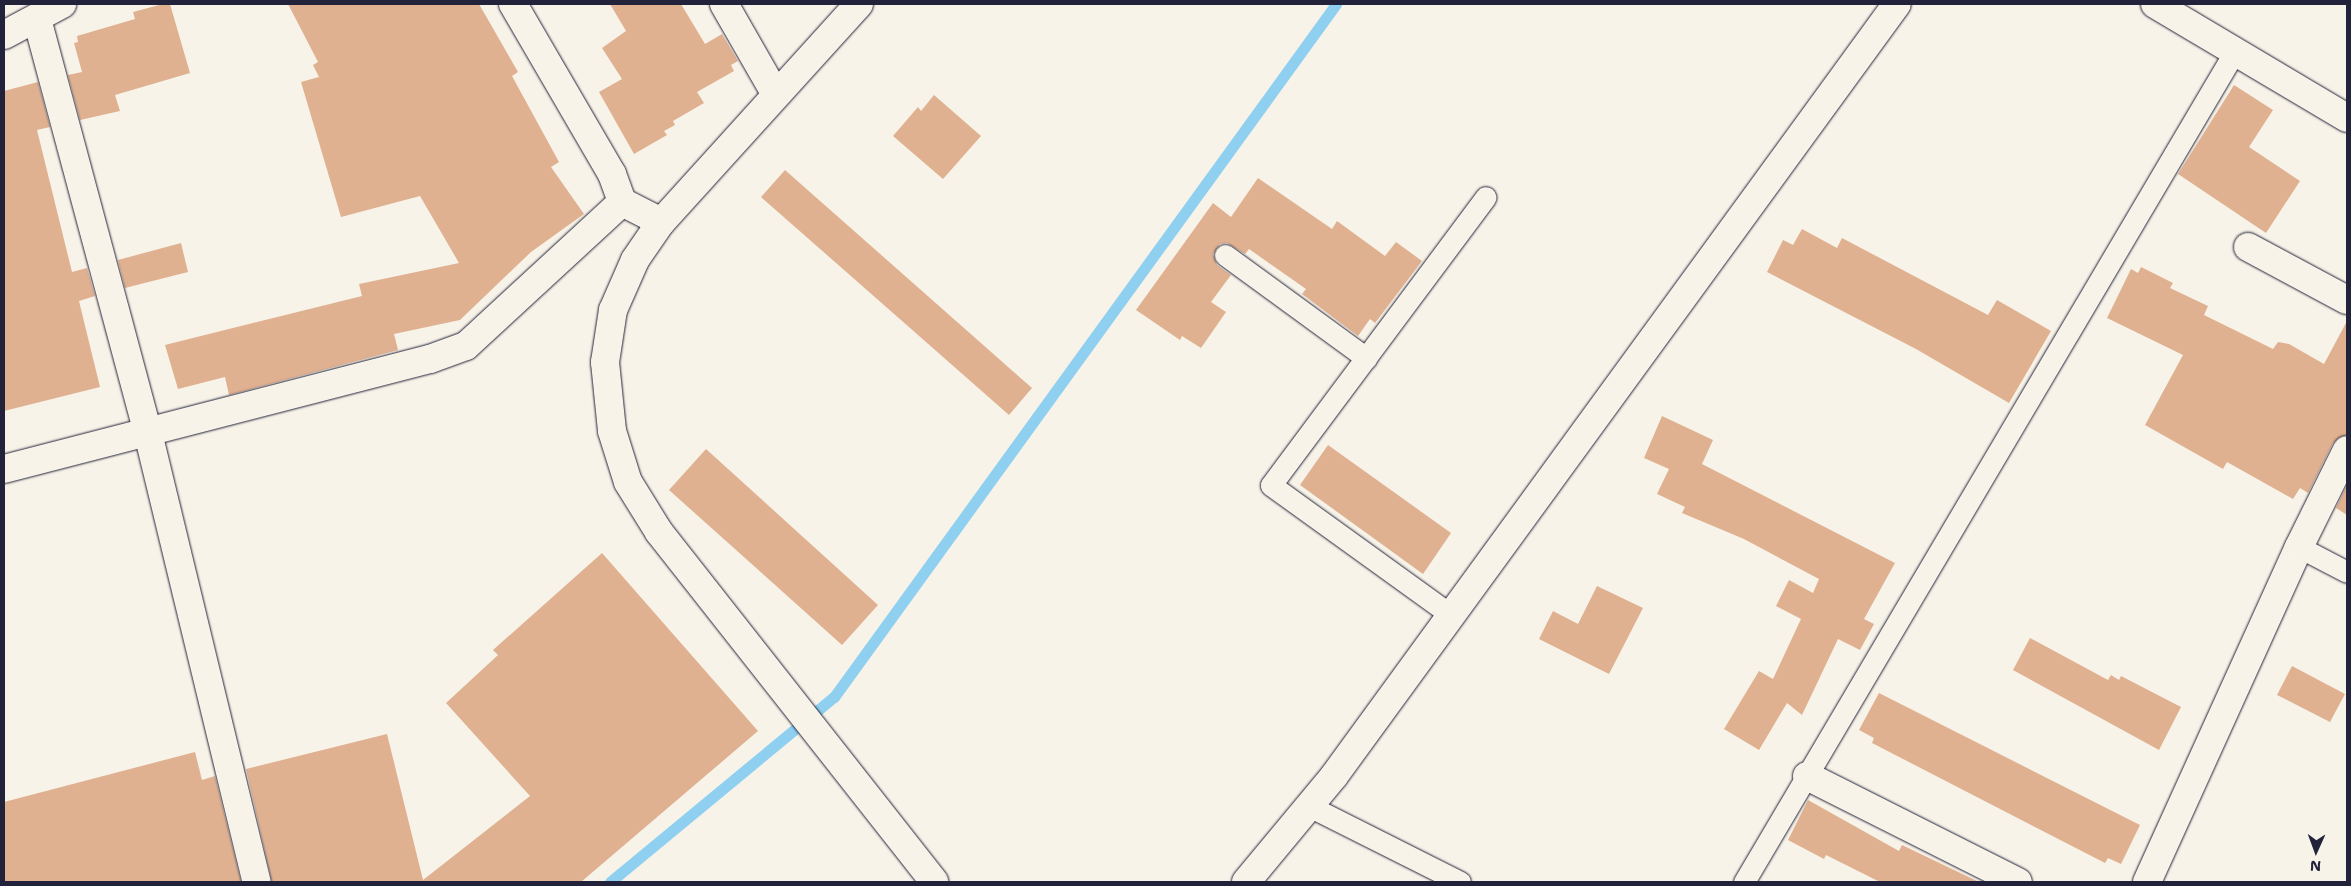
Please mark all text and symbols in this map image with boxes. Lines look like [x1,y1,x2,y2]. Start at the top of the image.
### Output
north arrow [2291,826,2341,876]
text: N [2310,857,2321,875]

